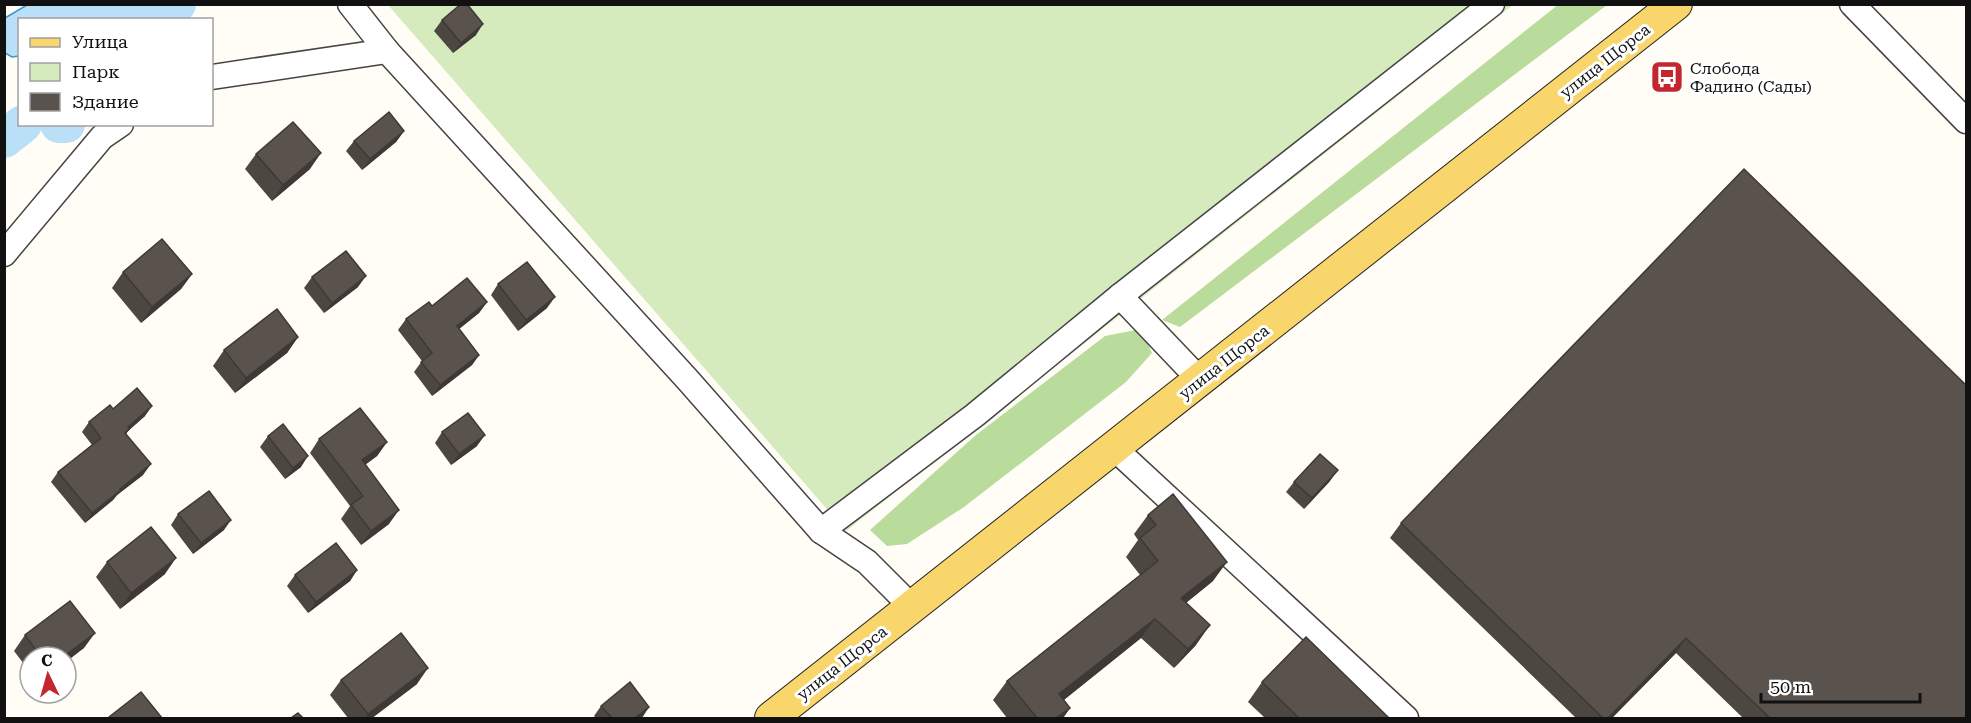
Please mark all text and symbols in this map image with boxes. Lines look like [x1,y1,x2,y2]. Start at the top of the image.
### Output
legend [18,18,213,126]
street label: улица Щорса [1556,20,1654,102]
text: Улица [72,31,128,52]
bus stop icon: Слобода Фадино (Сады) [1649,59,1685,95]
place label: Слобода Фадино (Сады) [1690,59,1812,96]
text: Парк [72,61,120,82]
text: Здание [72,91,139,112]
street label: улица Щорса [1175,321,1273,403]
street label: улица Щорса [793,622,891,704]
north arrow [18,645,78,705]
text: С [40,651,53,671]
scale bar [1761,666,1920,704]
text: 50 m [1770,676,1811,697]

